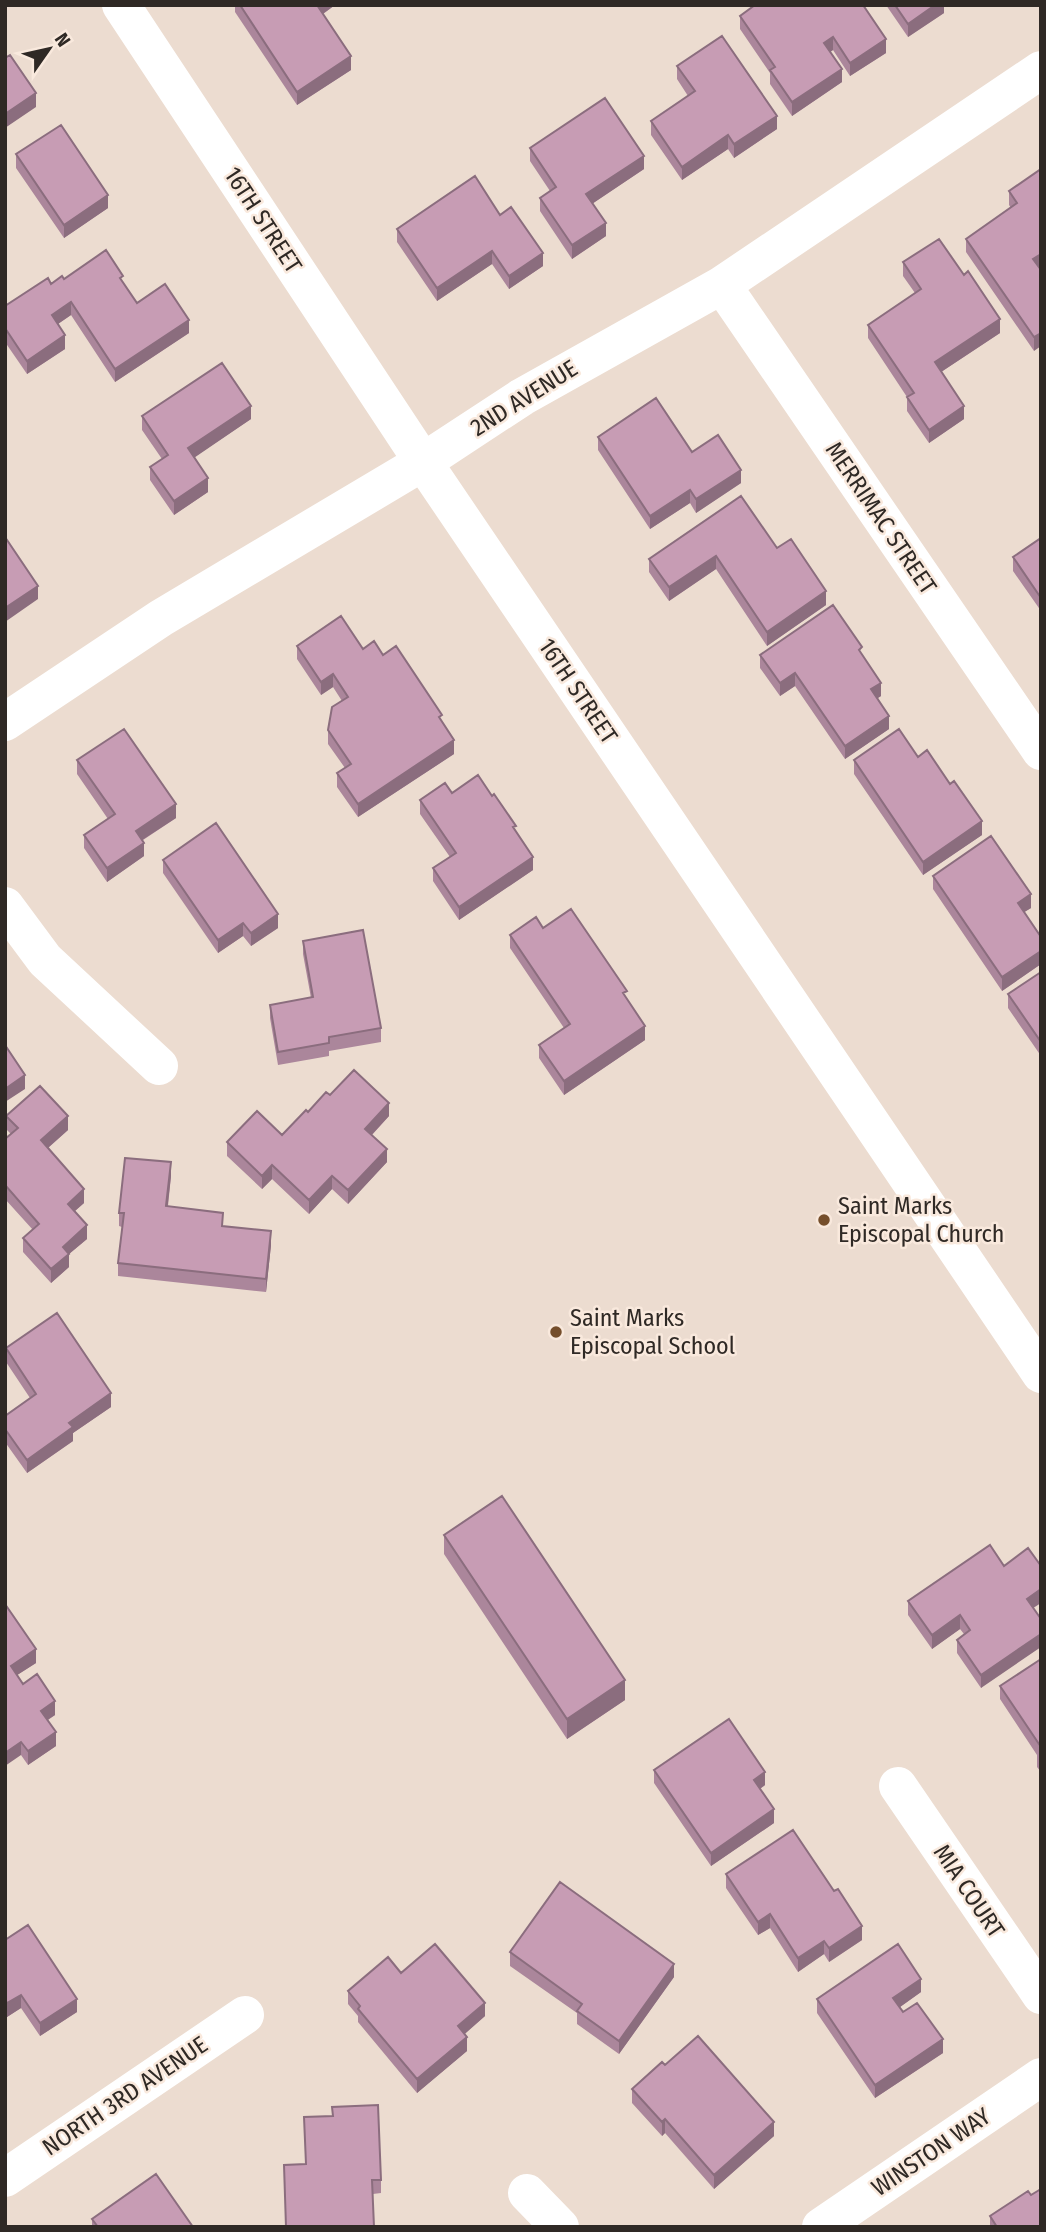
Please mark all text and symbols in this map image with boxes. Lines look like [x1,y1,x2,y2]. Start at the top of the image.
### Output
north arrow [14,14,84,84]
text: N [50,29,75,51]
street label: 16TH STREET [218,162,308,278]
street label: 2ND AVENUE [466,354,582,442]
street label: MERRIMAC STREET [820,437,942,599]
street label: 16TH STREET [533,633,623,749]
place label: Saint Marks Episcopal Church [838,1192,1004,1248]
marker: Saint Marks Episcopal Church [816,1212,832,1228]
place label: Saint Marks Episcopal School [570,1304,735,1360]
marker: Saint Marks Episcopal School [548,1324,564,1340]
street label: MIA COURT [928,1839,1010,1943]
street label: NORTH 3RD AVENUE [37,2031,213,2161]
street label: WINSTON WAY [866,2102,996,2202]

